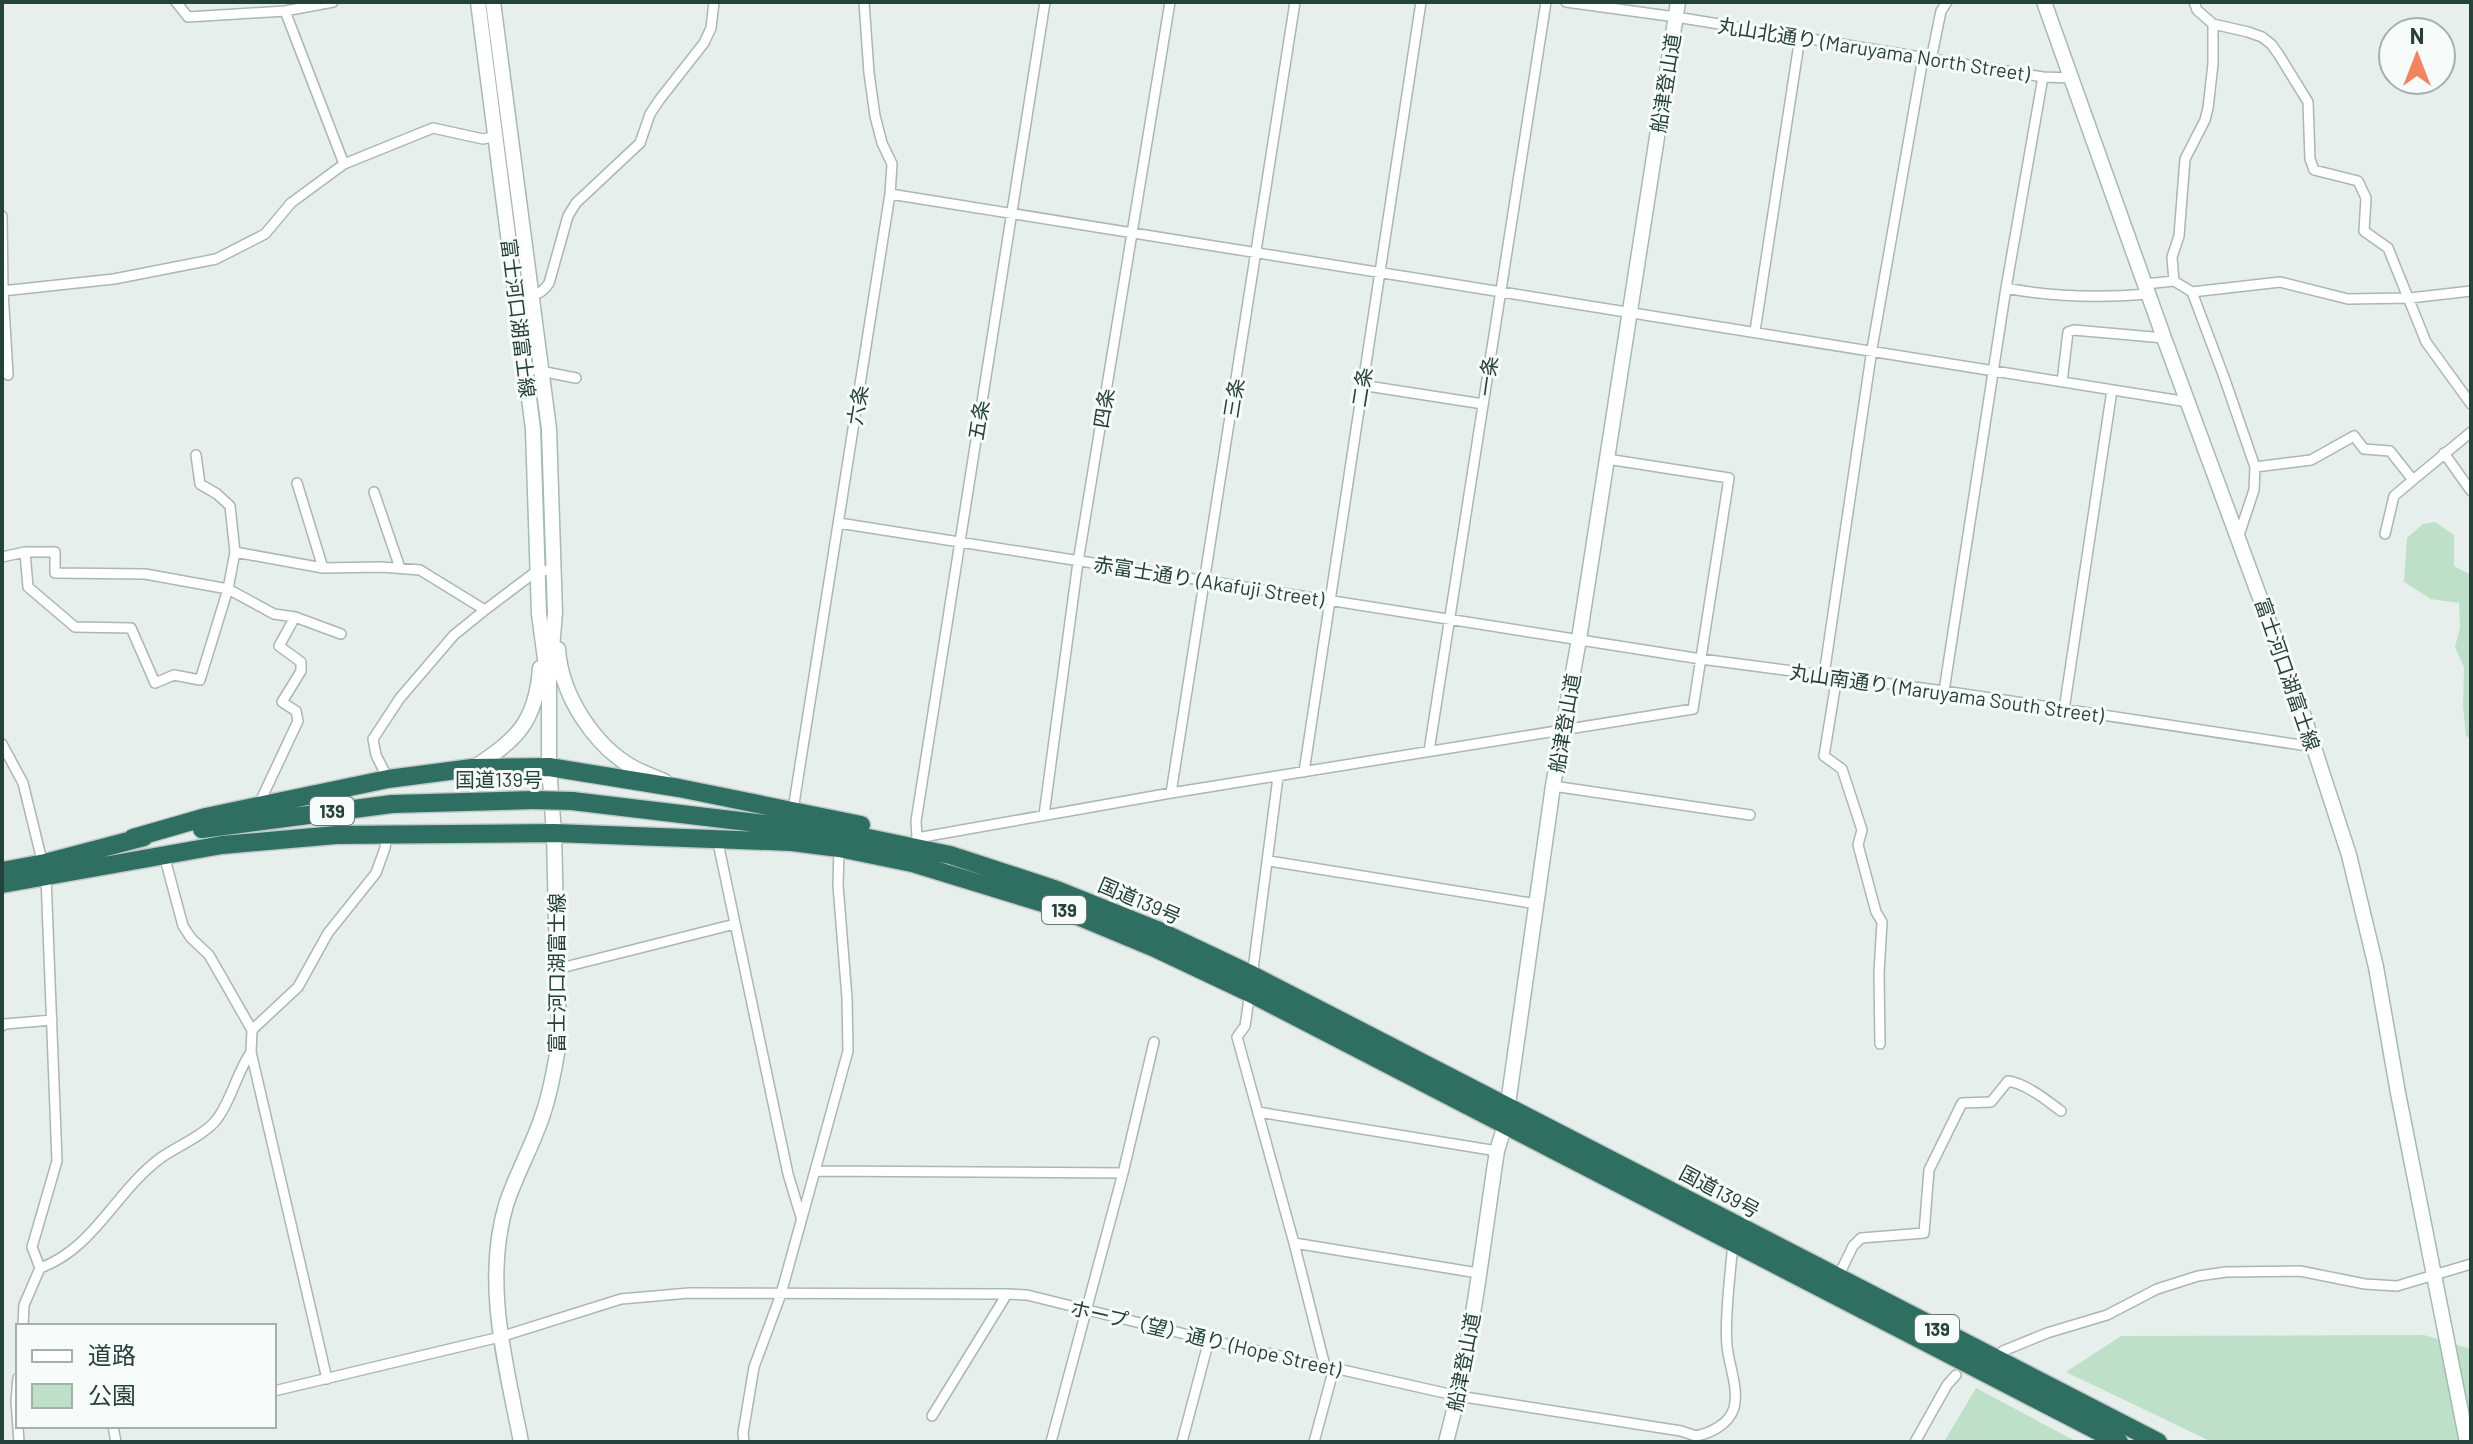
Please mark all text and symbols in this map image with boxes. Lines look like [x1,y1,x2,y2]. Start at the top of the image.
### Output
street label: 丸山北通り (Maruyama North Street) [1716,12,2032,86]
north arrow [2377,16,2457,96]
text: N [2410,22,2424,48]
street label: 船津登山道 [1645,32,1685,134]
street label: 富士河口湖富士線 [497,237,541,399]
street label: 一条 [1472,355,1502,397]
street label: 二条 [1346,365,1376,409]
street label: 三条 [1218,376,1248,420]
street label: 六条 [842,383,872,427]
street label: 四条 [1088,386,1118,430]
street label: 五条 [963,398,993,442]
street label: 赤富士通り (Akafuji Street) [1092,551,1327,611]
street label: 富士河口湖富士線 [2251,594,2325,754]
street label: 丸山南通り (Maruyama South Street) [1788,659,2106,727]
street label: 船津登山道 [1543,672,1585,774]
street label: 国道139号 [455,767,543,791]
road number: 139 [310,797,354,825]
street label: 国道139号 [1095,872,1185,928]
street label: 富士河口湖富士線 [544,893,568,1053]
road number: 139 [1042,896,1086,924]
street label: 国道139号 [1676,1160,1764,1222]
street label: ホープ（望）通り (Hope Street) [1068,1295,1345,1381]
street label: 船津登山道 [1442,1311,1484,1413]
road number: 139 [1915,1315,1959,1343]
legend [16,1324,276,1428]
text: 道路 [88,1340,136,1369]
text: 公園 [88,1380,136,1409]

